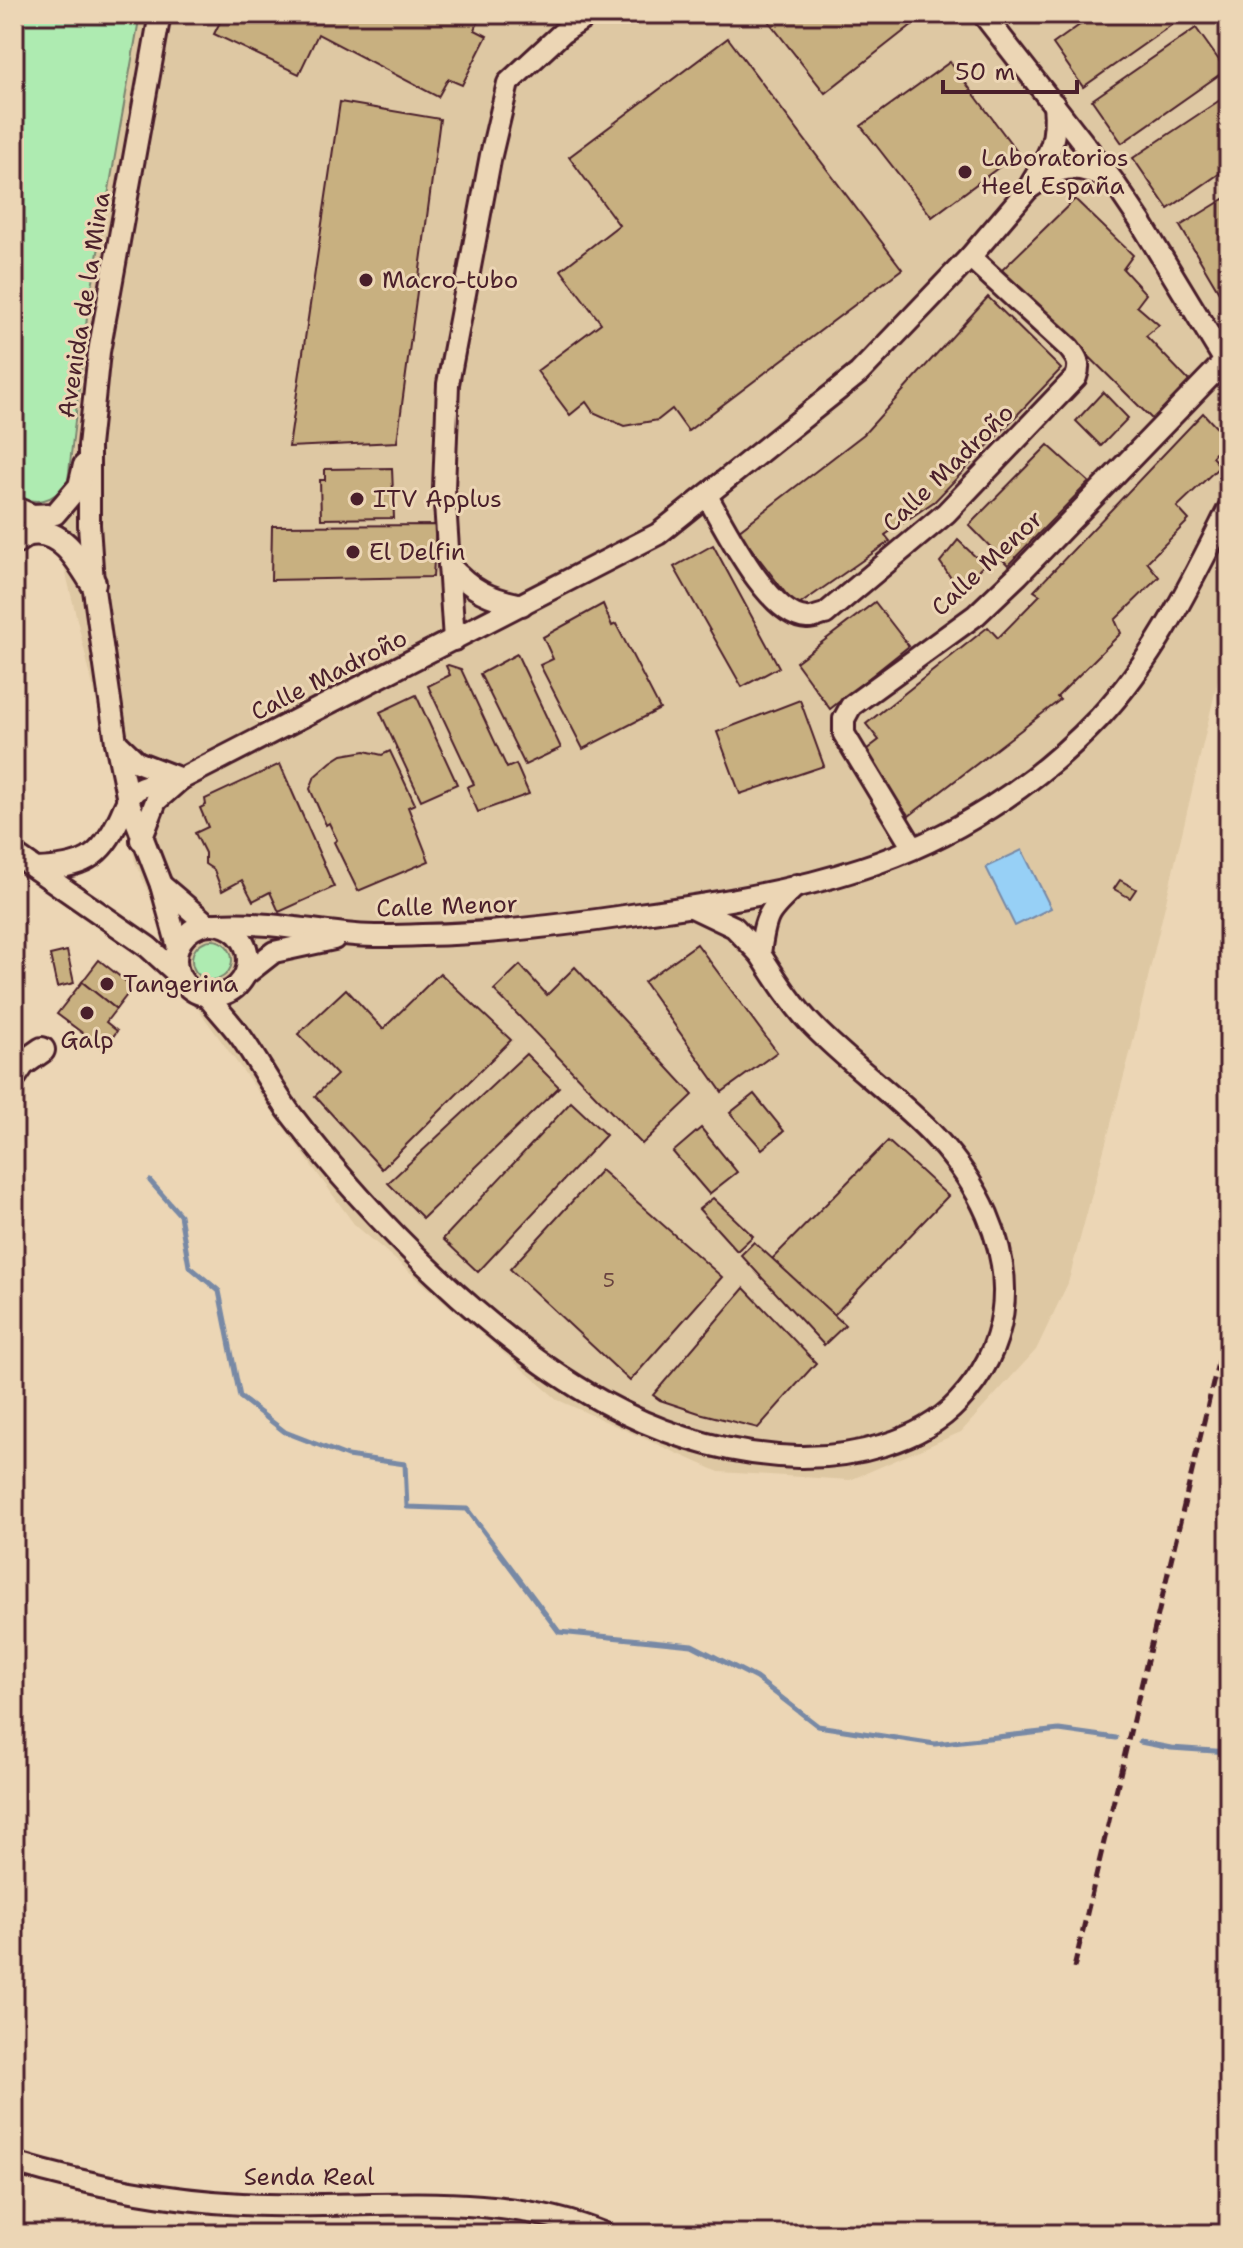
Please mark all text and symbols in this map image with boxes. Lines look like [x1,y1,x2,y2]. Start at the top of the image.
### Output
scale bar [943,44,1077,94]
text: 50 m [955,56,1015,88]
place label: Laboratorios Heel España [981,142,1129,202]
marker: Laboratorios Heel España [956,163,974,181]
street label: Avenida de la Mina [50,190,118,420]
place label: Macro-tubo [382,264,518,296]
marker: Macro-tubo [357,271,375,289]
street label: Calle Madroño [875,397,1021,539]
place label: ITV Applus [373,483,502,515]
marker: ITV Applus [348,490,366,508]
street label: Calle Menor [924,503,1050,623]
place label: El Delfin [369,536,466,568]
marker: El Delfin [344,543,362,561]
street label: Calle Madroño [245,622,413,728]
street label: Calle Menor [376,888,518,924]
place label: Tangerina [123,968,239,1000]
marker: Tangerina [98,975,116,993]
marker: Galp [78,1004,96,1022]
place label: Galp [60,1024,114,1056]
house number: 5 [603,1267,615,1293]
street label: Senda Real [244,2161,375,2193]

